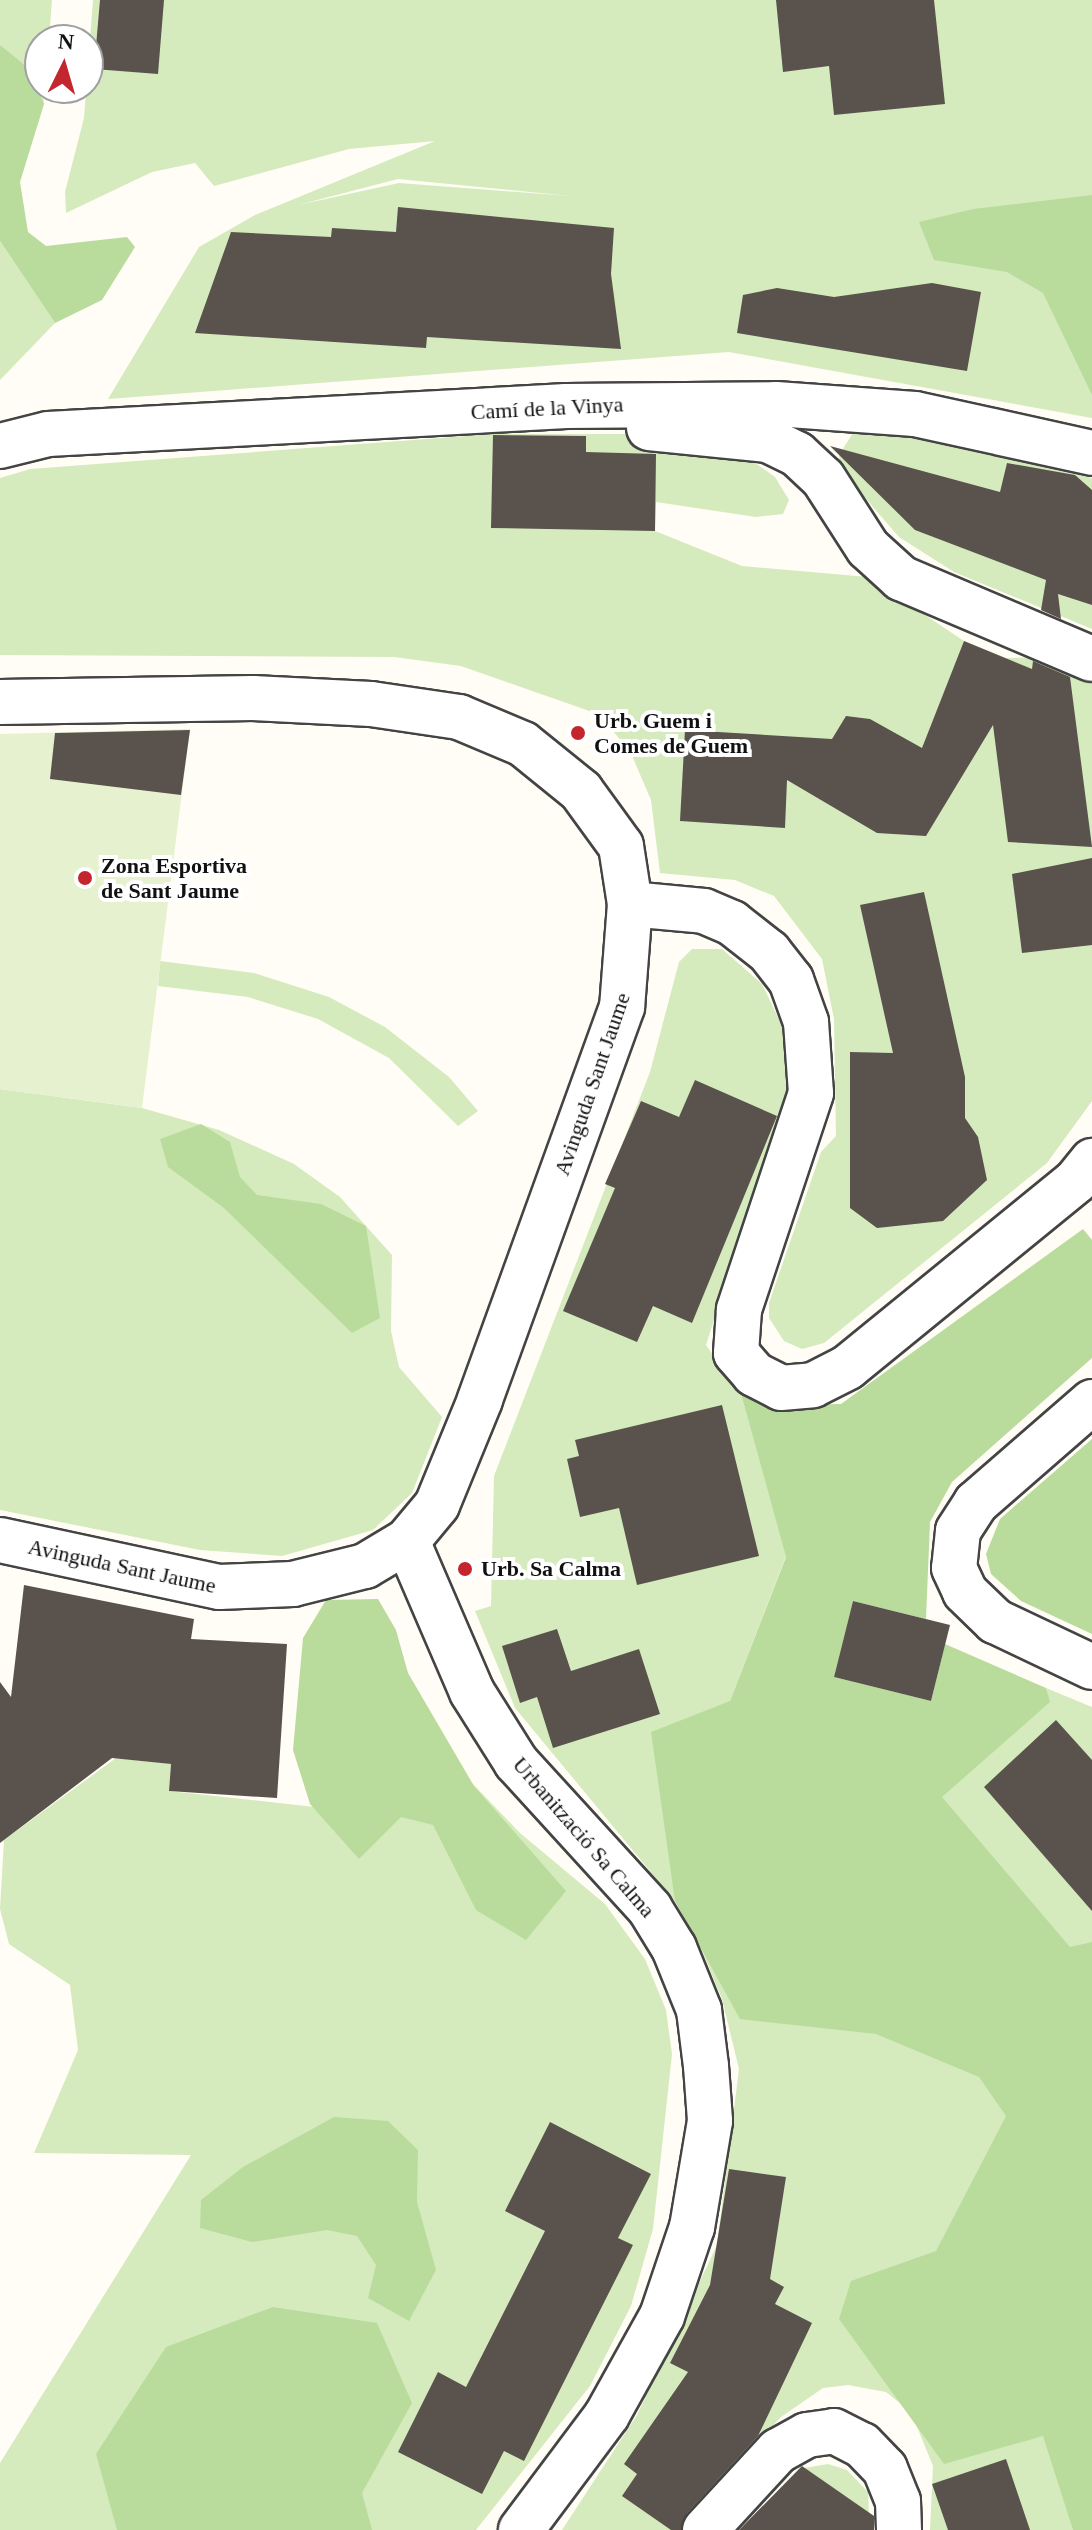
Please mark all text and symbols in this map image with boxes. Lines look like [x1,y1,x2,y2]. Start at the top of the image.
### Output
north arrow [24,24,104,104]
text: N [57,28,75,55]
street label: Camí de la Vinya [470,391,624,425]
place label: Urb. Guem i Comes de Guem [594,707,748,758]
marker: Urb. Guem i Comes de Guem [569,724,587,742]
place label: Zona Esportiva de Sant Jaume [101,852,247,904]
marker: Zona Esportiva de Sant Jaume [76,869,94,887]
street label: Avinguda Sant Jaume [548,989,636,1179]
street label: Avinguda Sant Jaume [26,1533,218,1599]
place label: Urb. Sa Calma [481,1556,621,1582]
marker: Urb. Sa Calma [456,1560,474,1578]
street label: Urbanització Sa Calma [507,1751,661,1923]

